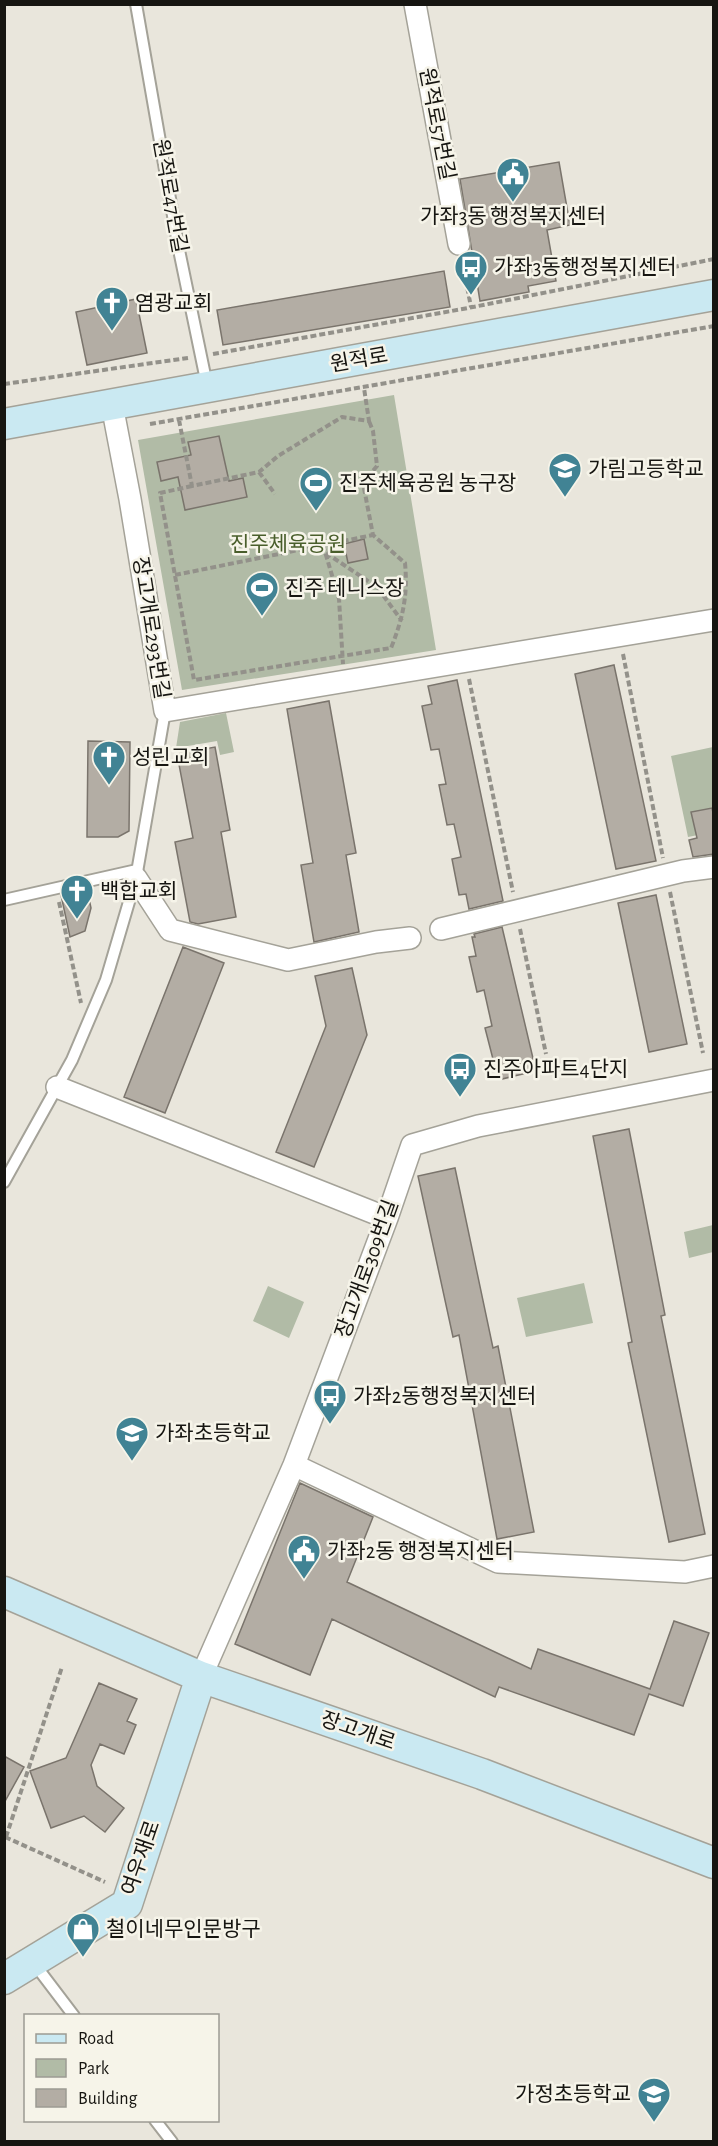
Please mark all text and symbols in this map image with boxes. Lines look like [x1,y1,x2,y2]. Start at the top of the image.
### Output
street label: 원적로57번길 [416,66,459,182]
street label: 원적로47번길 [150,137,191,255]
public building icon: 가좌3동 행정복지센터 [495,156,531,203]
place label: 가좌3동 행정복지센터 [420,205,606,227]
bus stop icon: 가좌3동행정복지센터 [453,249,489,296]
place label: 가좌3동행정복지센터 [494,256,677,278]
church icon: 염광교회 [94,285,130,332]
place label: 염광교회 [135,292,212,314]
street label: 원적로 [328,344,389,375]
school or university icon: 가림고등학교 [547,451,583,498]
place label: 가림고등학교 [588,458,704,480]
sports icon: 진주체육공원 농구장 [298,465,334,512]
place label: 진주체육공원 농구장 [339,472,516,494]
park label: 진주체육공원 [230,533,346,555]
street label: 장고개로293번길 [129,555,174,701]
sports icon: 진주 테니스장 [244,570,280,617]
place label: 진주 테니스장 [285,577,404,599]
church icon: 성린교회 [91,739,127,786]
place label: 성린교회 [132,746,209,768]
church icon: 백합교회 [59,873,95,920]
place label: 백합교회 [100,880,177,902]
bus stop icon: 진주아파트4단지 [442,1051,478,1098]
place label: 진주아파트4단지 [483,1058,628,1080]
street label: 장고개로309번길 [331,1197,402,1341]
bus stop icon: 가좌2동행정복지센터 [312,1378,348,1425]
place label: 가좌2동행정복지센터 [353,1385,536,1407]
school or university icon: 가좌초등학교 [114,1415,150,1462]
place label: 가좌초등학교 [155,1422,271,1444]
public building icon: 가좌2동 행정복지센터 [286,1533,322,1580]
place label: 가좌2동 행정복지센터 [327,1540,514,1562]
street label: 장고개로 [318,1708,398,1754]
street label: 여우재로 [118,1818,164,1898]
shop icon: 철이네무인문방구 [65,1911,101,1958]
place label: 철이네무인문방구 [106,1918,261,1940]
legend [24,2014,219,2122]
text: Road [78,2030,114,2048]
text: Park [78,2060,110,2078]
school or university icon: 가정초등학교 [636,2076,672,2123]
place label: 가정초등학교 [515,2083,631,2105]
text: Building [78,2090,138,2108]

